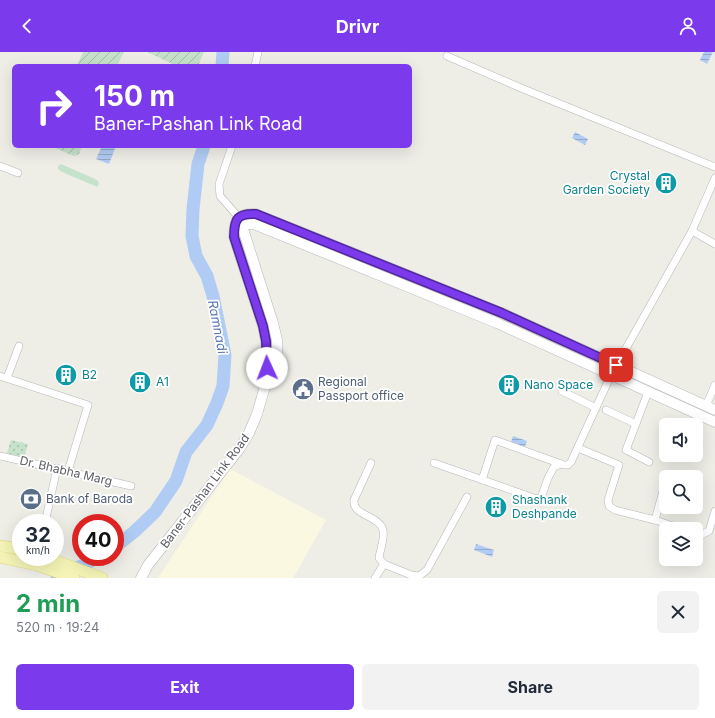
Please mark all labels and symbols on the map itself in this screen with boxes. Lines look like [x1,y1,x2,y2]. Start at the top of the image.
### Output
place label: Crystal Garden Society [563,168,650,197]
building icon: Crystal Garden Society [653,170,679,196]
water label: Ramnadi [205,299,231,356]
position arrow [246,347,288,389]
pin [599,348,633,382]
building icon: B2 [53,362,79,388]
place label: B2 [82,367,97,382]
building icon: A1 [127,369,153,395]
building icon: Nano Space [496,372,522,398]
place label: A1 [156,374,169,389]
place label: Regional Passport office [318,374,404,403]
public building icon: Regional Passport office [290,376,316,402]
place label: Nano Space [524,377,593,392]
street label: Baner-Pashan Link Road [157,431,252,551]
street label: Dr. Bhabha Marg [18,453,114,488]
bank icon: Bank of Baroda [18,486,44,512]
place label: Bank of Baroda [46,491,133,506]
place label: Shashank Deshpande [512,492,577,521]
building icon: Shashank Deshpande [483,494,509,520]
speed limit sign: 40 [72,514,124,566]

